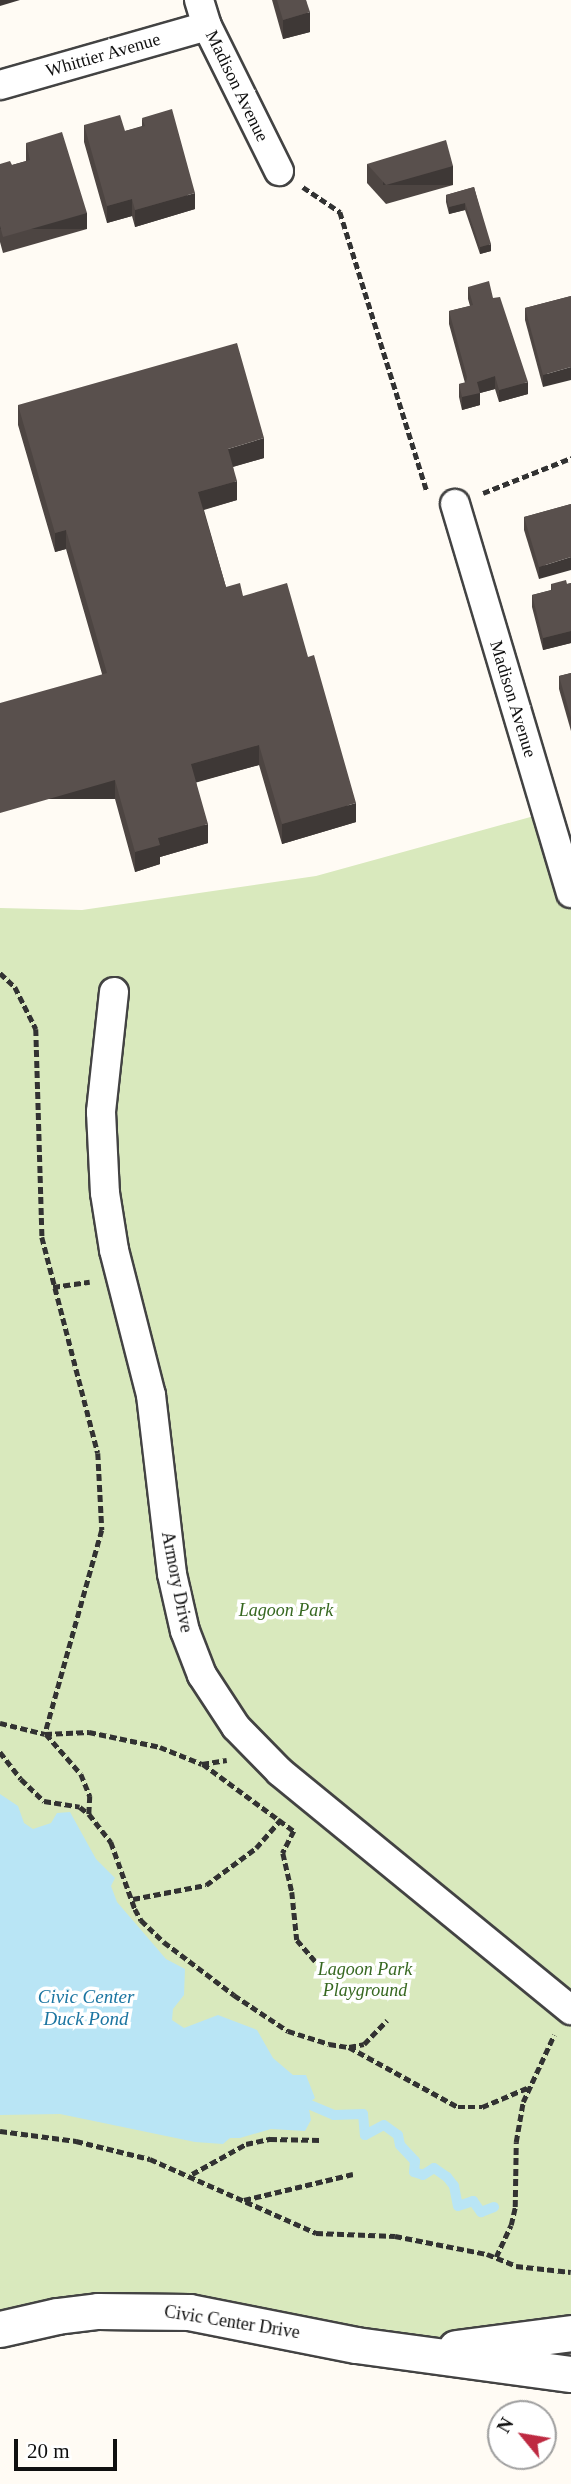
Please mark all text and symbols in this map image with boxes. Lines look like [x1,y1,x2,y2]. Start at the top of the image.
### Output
street label: Madison Avenue [201,26,273,146]
street label: Whittier Avenue [43,28,163,82]
street label: Madison Avenue [485,637,541,761]
street label: Armory Drive [157,1530,197,1634]
park label: Lagoon Park [239,1599,333,1621]
park label: Lagoon Park Playground [318,1959,412,2002]
water label: Civic Center Duck Pond [38,1986,134,2030]
street label: Civic Center Drive [163,2301,301,2343]
north arrow [487,2400,557,2470]
text: N [493,2414,518,2436]
scale bar [18,2424,121,2468]
text: 20 m [27,2439,70,2463]

